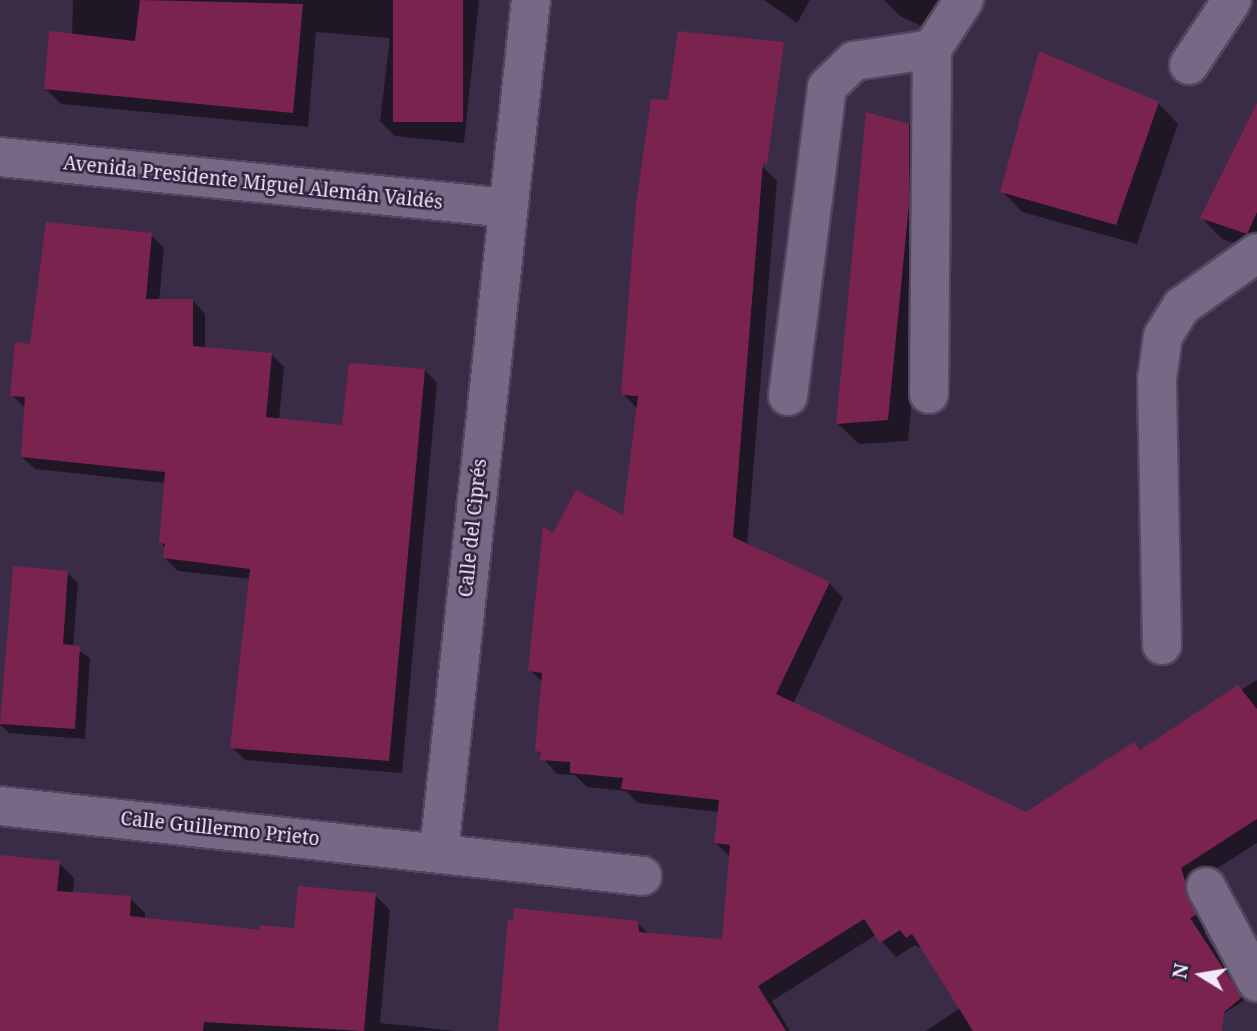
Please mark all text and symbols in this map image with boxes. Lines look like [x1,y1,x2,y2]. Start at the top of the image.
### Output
street label: Avenida Presidente Miguel Alemán Valdés [62,152,444,214]
street label: Calle del Ciprés [454,458,492,598]
street label: Calle Guillermo Prieto [119,807,321,851]
north arrow [1166,940,1236,1010]
text: N [1166,961,1195,981]

